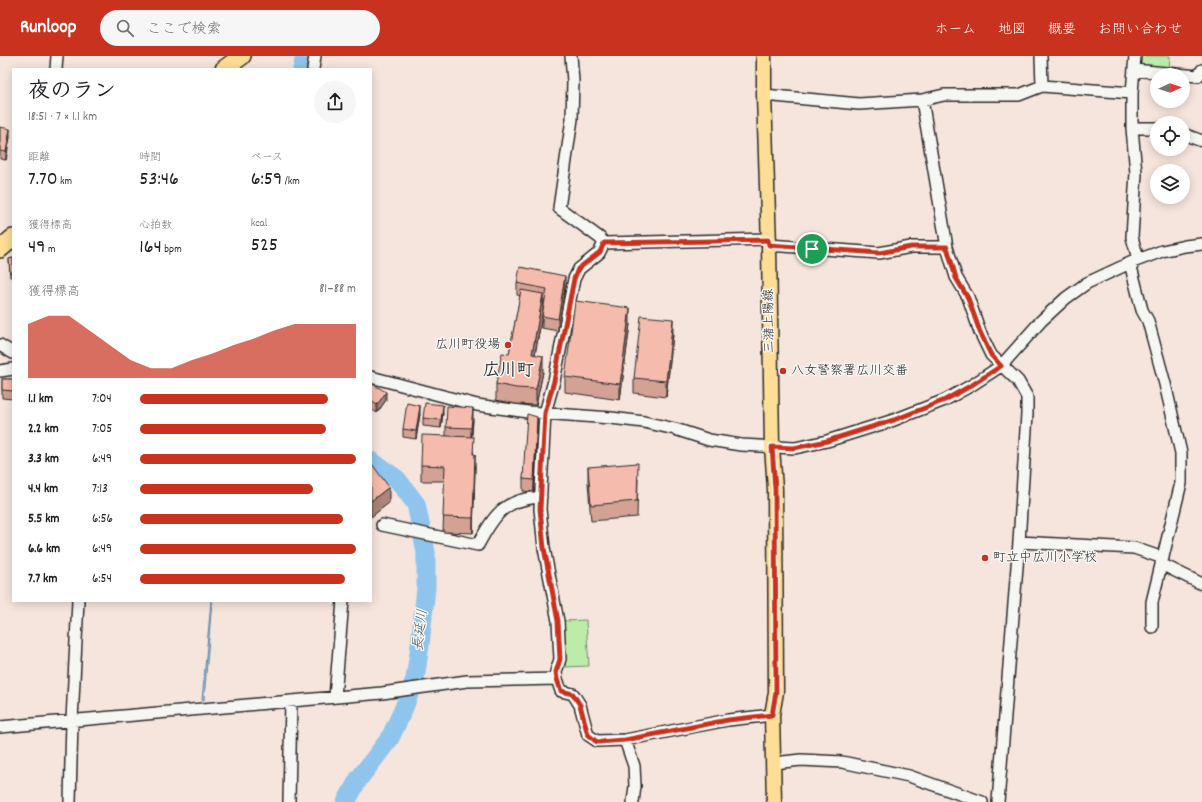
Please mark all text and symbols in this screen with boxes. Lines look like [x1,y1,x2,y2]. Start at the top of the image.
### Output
search box [100,10,380,46]
text: Runloop [20,15,76,42]
icon: search [114,17,136,39]
text: ここで検索 [146,19,221,41]
text: ホーム [935,20,976,40]
text: 地図 [998,20,1026,40]
text: 概要 [1048,20,1076,40]
text: お問い合わせ [1098,20,1182,40]
north arrow [1150,68,1190,108]
map controls [1150,68,1190,204]
text: 夜のラン [28,77,116,108]
button: share [314,81,356,123]
text: 18:51 · 7 × 1.1 km [28,108,97,127]
button: locate [1150,116,1190,156]
text: 距離 [28,150,50,166]
text: 時間 [139,150,161,166]
text: ペース [251,150,283,166]
button: layers [1150,164,1190,204]
text: 7.70 [28,166,58,194]
text: 53:46 [139,166,179,194]
text: 6:59 [251,166,282,194]
text: km [58,174,72,190]
text: /km [282,174,300,190]
text: kcal [251,216,267,232]
text: 獲得標高 [28,218,72,234]
text: 心拍数 [139,218,172,234]
text: 525 [251,232,278,260]
pin [795,232,829,266]
text: 49 [28,234,45,262]
text: 164 [139,234,162,262]
icon: arrive [801,238,823,260]
text: m [45,242,56,258]
text: bpm [162,242,182,258]
text: 81–88 m [319,280,356,299]
text: 獲得標高 [28,283,80,302]
street label: 三潴上陽線 [760,287,780,354]
place label: 広川町役場 [435,336,500,355]
marker: 広川町役場 [503,340,513,350]
district label: 広川町 [483,360,534,384]
place label: 八女警察署広川交番 [791,362,908,381]
marker: 八女警察署広川交番 [778,366,788,376]
text: 1.1 km [28,390,53,409]
text: 7:04 [92,390,112,409]
text: 2.2 km [28,420,59,439]
text: 7:05 [92,420,112,439]
text: 3.3 km [28,450,59,469]
text: 6:49 [92,450,112,469]
text: 4.4 km [28,480,58,499]
text: 7:13 [92,480,108,499]
text: 5.5 km [28,510,59,529]
text: 6:56 [92,510,113,529]
text: 6.6 km [28,540,60,559]
text: 6:49 [92,540,112,559]
place label: 町立中広川小学校 [993,549,1097,568]
marker: 町立中広川小学校 [980,553,990,563]
text: 7.7 km [28,570,57,589]
text: 6:54 [92,570,112,589]
water label: 長延川 [409,608,433,652]

